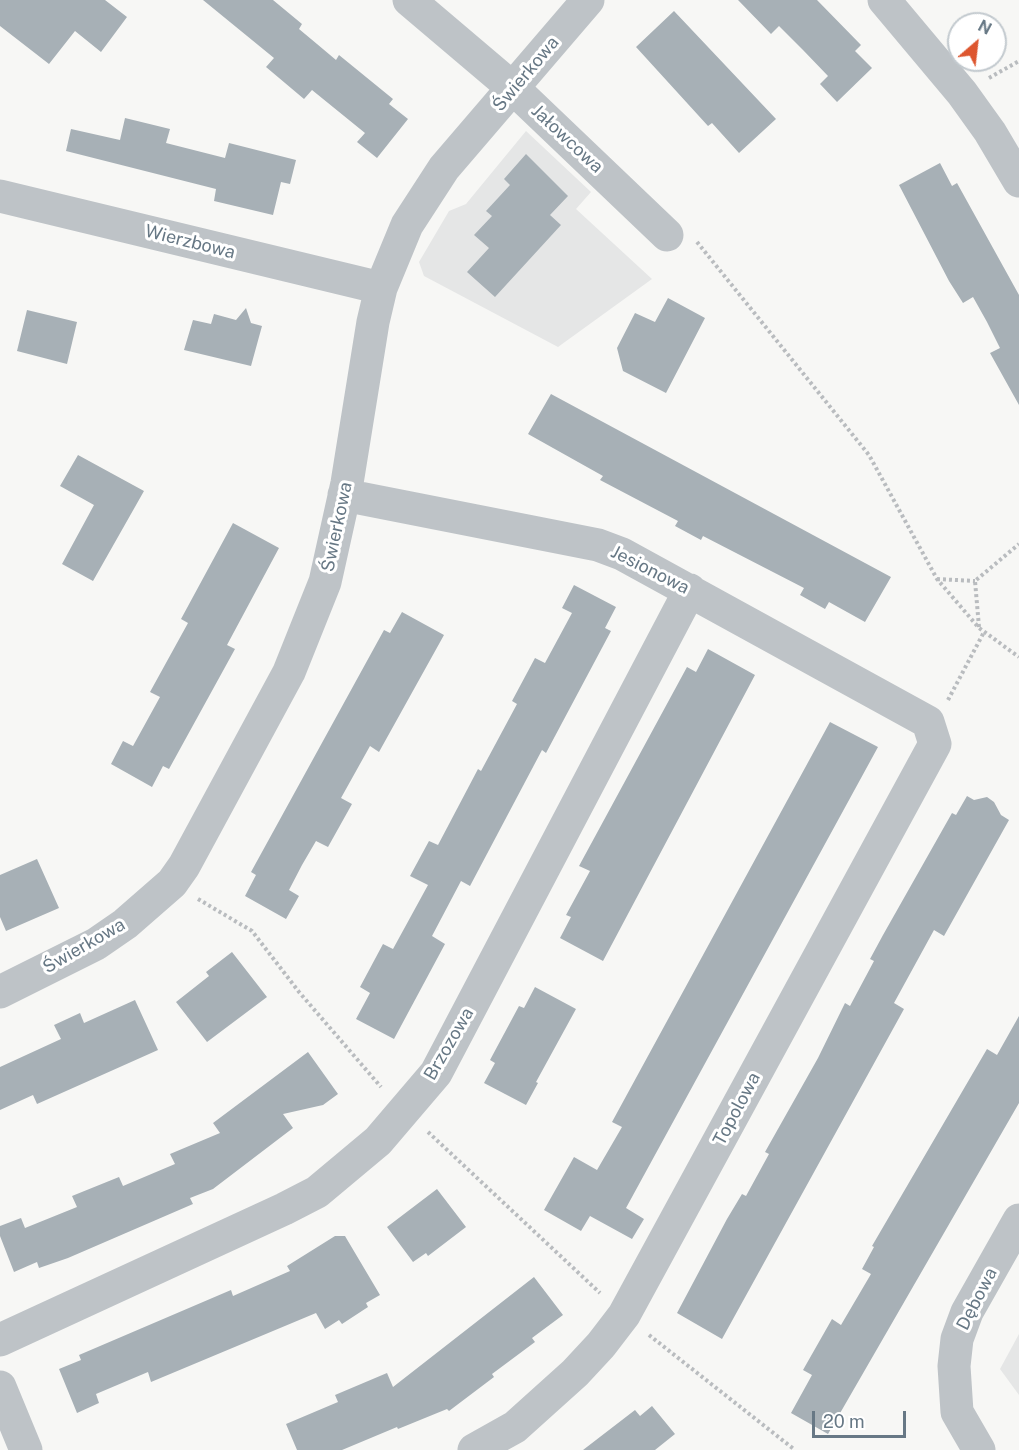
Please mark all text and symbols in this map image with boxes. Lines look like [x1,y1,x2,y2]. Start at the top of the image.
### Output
north arrow [947,12,1007,72]
text: N [975,16,995,39]
street label: Świerkowa [488,32,564,116]
street label: Jałowcowa [527,100,607,178]
street label: Wierzbowa [143,220,237,264]
street label: Świerkowa [317,480,357,574]
street label: Jesionowa [607,541,693,599]
street label: Świerkowa [39,914,129,978]
street label: Brzozowa [420,1004,478,1084]
street label: Topolowa [709,1069,765,1149]
street label: Dębowa [952,1264,1002,1334]
scale bar [815,1399,910,1437]
text: 20 m [823,1411,865,1432]

